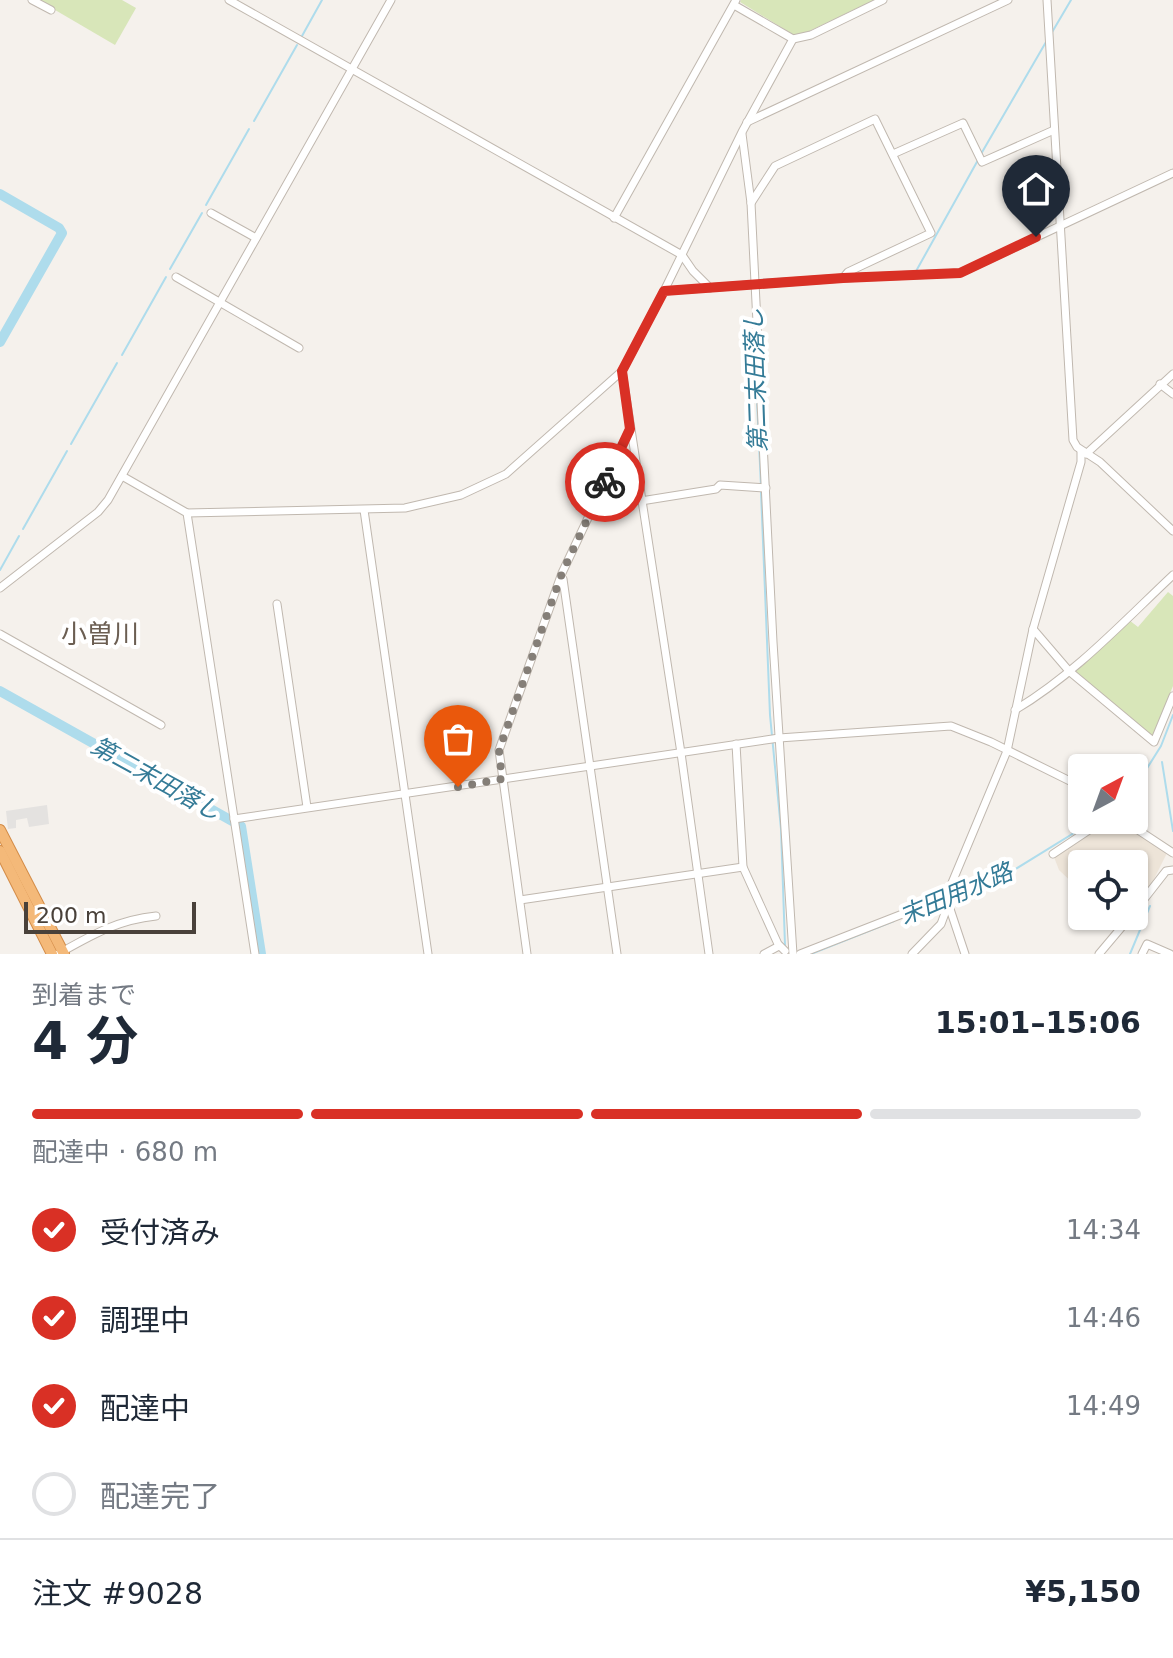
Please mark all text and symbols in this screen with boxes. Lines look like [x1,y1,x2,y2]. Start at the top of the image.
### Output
pin [1002,155,1070,237]
icon: home [1014,167,1058,211]
water label: 第二末田落し [739,308,773,452]
courier [565,442,645,522]
icon: bike [583,460,627,504]
district label: 小曽川 [61,619,139,649]
pin [424,705,492,787]
icon: bag [436,717,480,761]
water label: 第二末田落し [86,732,226,826]
north arrow [1068,754,1148,834]
map controls [1068,754,1148,930]
button: locate [1068,850,1148,930]
water label: 末田用水路 [895,857,1019,930]
scale bar [24,898,196,934]
text: 200 m [36,903,106,928]
text: 到着まで [32,980,136,1010]
text: 15:01–15:06 [935,1005,1141,1040]
text: 4 分 [32,1011,138,1071]
text: 配達中 · 680 m [32,1137,218,1167]
icon: check [32,1208,76,1252]
text: 受付済み [100,1215,220,1250]
text: 14:34 [1066,1215,1141,1245]
icon: check [32,1296,76,1340]
text: 調理中 [100,1303,190,1338]
text: 14:46 [1066,1303,1141,1333]
icon: check [32,1384,76,1428]
text: 配達中 [100,1391,190,1426]
text: 14:49 [1066,1391,1141,1421]
text: 配達完了 [100,1479,220,1514]
text: ¥5,150 [1025,1574,1141,1609]
text: 注文 #9028 [32,1576,203,1611]

